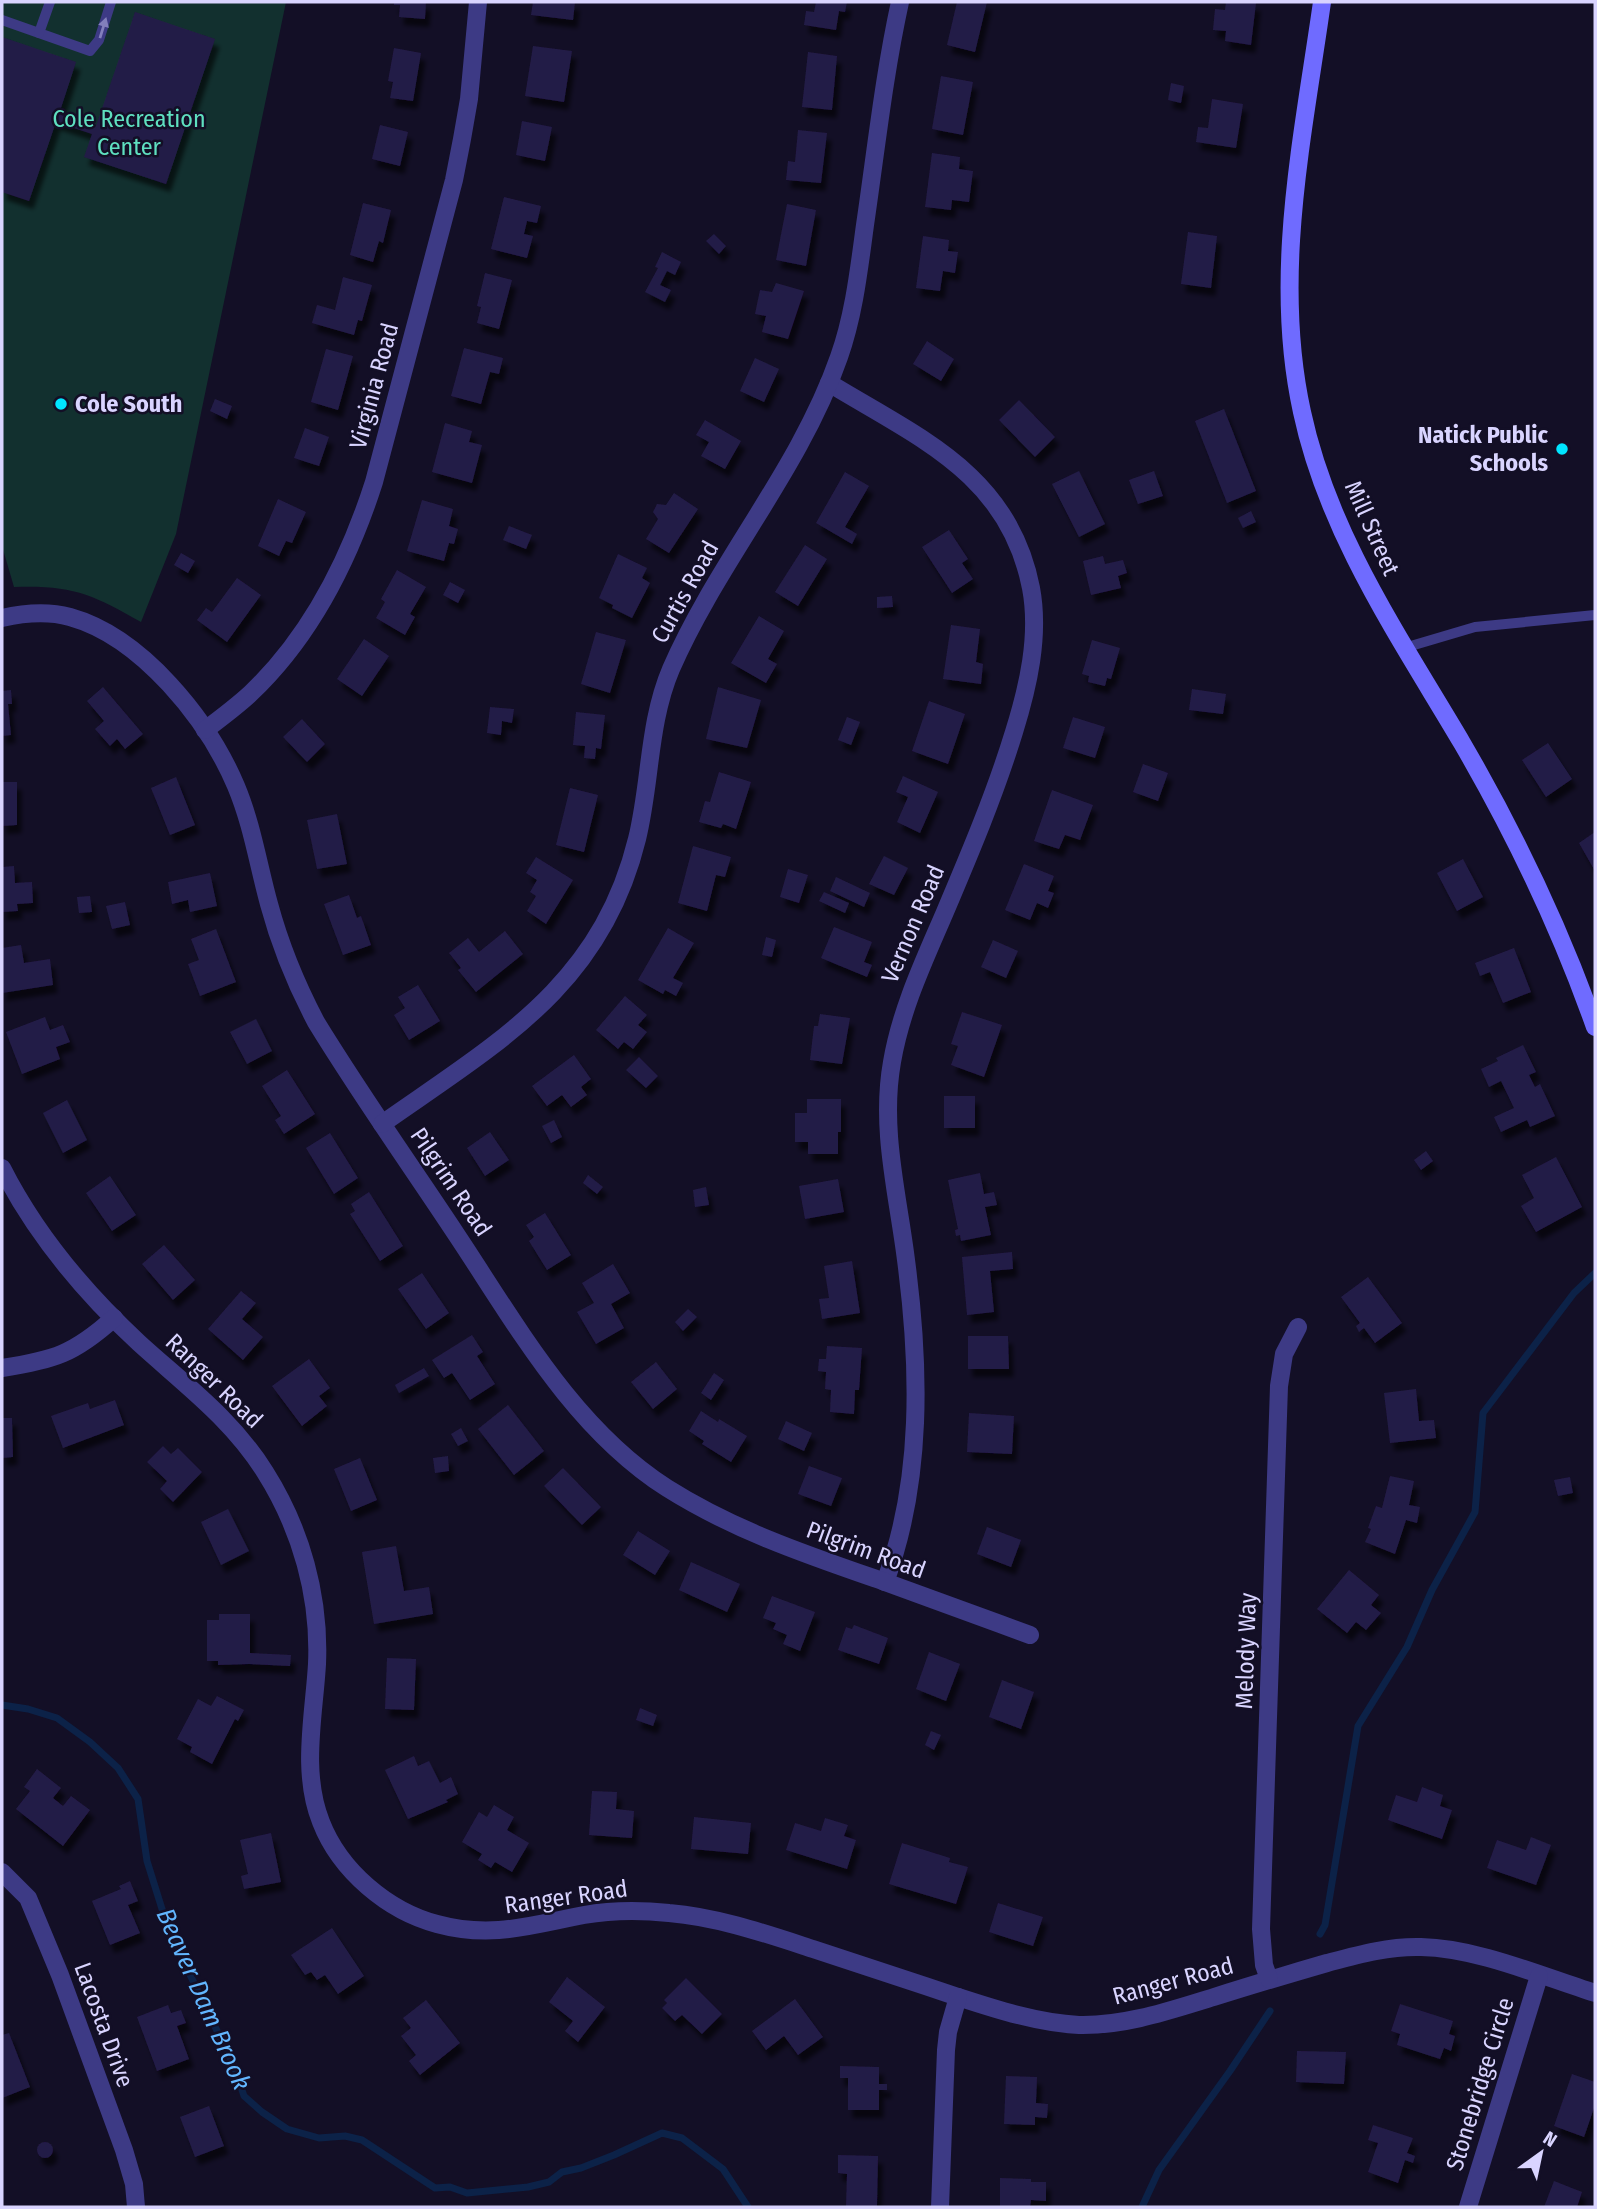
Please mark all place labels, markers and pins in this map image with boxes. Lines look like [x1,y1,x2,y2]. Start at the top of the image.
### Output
place label: Cole South [75,390,182,418]
marker: Cole South [53,396,69,412]
place label: Natick Public Schools [1418,421,1549,477]
marker: Natick Public Schools [1554,441,1570,457]

